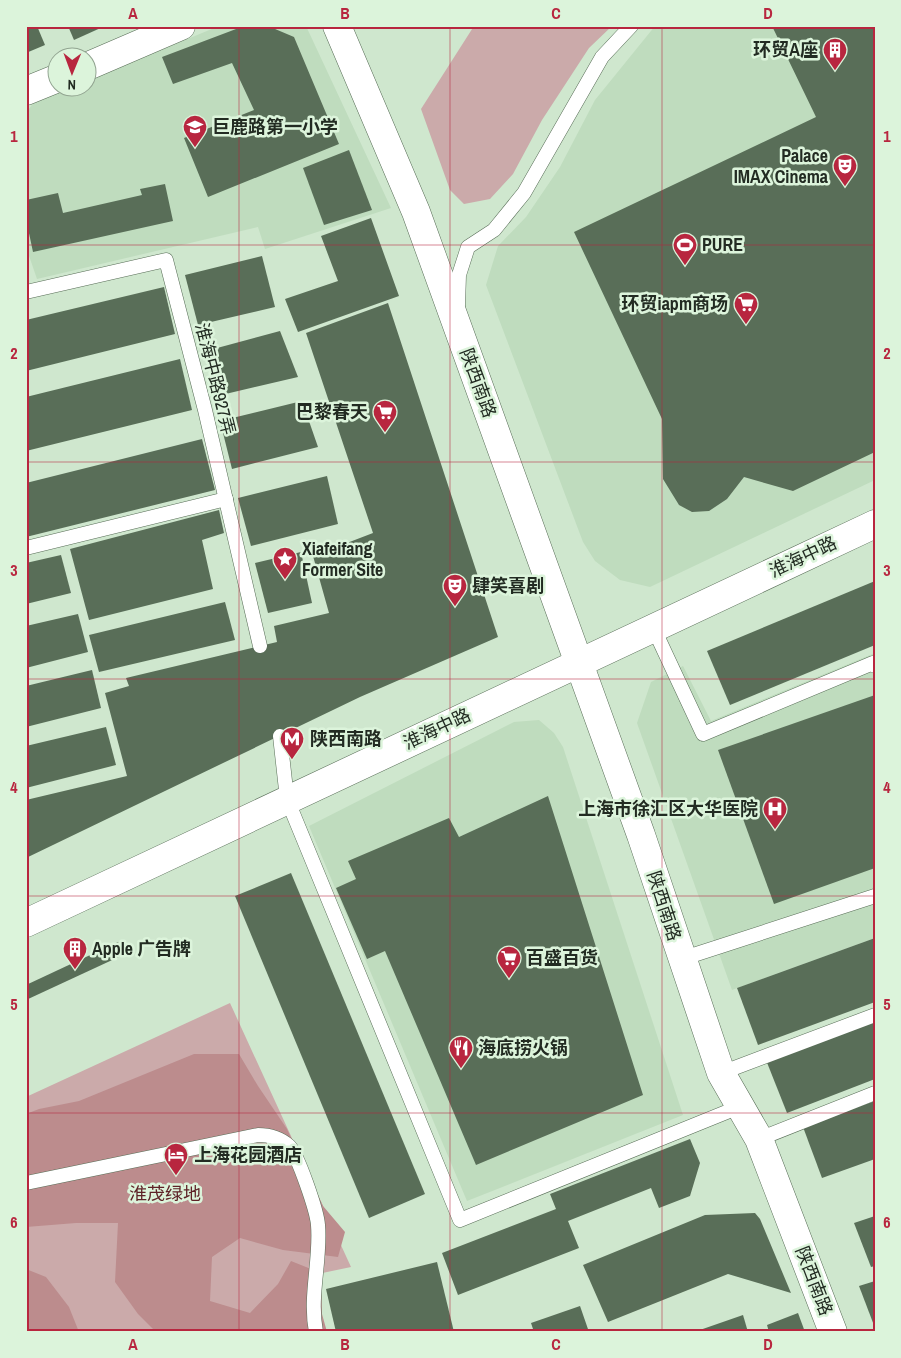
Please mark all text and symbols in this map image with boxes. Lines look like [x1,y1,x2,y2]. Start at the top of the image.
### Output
text: A [128,2,138,24]
text: B [340,2,350,24]
text: C [551,2,561,24]
text: D [763,2,773,24]
place label: 环贸A座 [753,37,818,62]
building icon: 环贸A座 [822,37,848,71]
north arrow [48,48,98,98]
text: N [67,76,76,94]
school or university icon: 巨鹿路第一小学 [182,114,208,148]
place label: 巨鹿路第一小学 [212,114,338,139]
text: 1 [10,125,18,147]
text: 1 [883,125,891,147]
place label: Palace IMAX Cinema [734,143,829,189]
theatre icon: Palace IMAX Cinema [832,153,858,187]
sports icon: PURE [672,232,698,266]
place label: PURE [702,232,743,257]
place label: 环贸iapm商场 [622,291,728,316]
supermarket icon: 环贸iapm商场 [733,291,759,325]
street label: 淮海中路927弄 [189,320,241,438]
text: 2 [10,342,18,364]
text: 2 [883,342,891,364]
street label: 陕西南路 [454,345,503,421]
place label: 巴黎春天 [296,399,368,424]
supermarket icon: 巴黎春天 [372,399,398,433]
street label: 淮海中路 [765,530,841,583]
place label: Xiafeifang Former Site [302,536,383,582]
place icon: Xiafeifang Former Site [272,546,298,580]
text: 3 [10,559,18,581]
text: 3 [883,559,891,581]
theatre icon: 肆笑喜剧 [442,573,468,607]
place label: 肆笑喜剧 [472,573,544,598]
street label: 淮海中路 [399,702,475,755]
metro station icon: 陕西南路 [279,726,305,760]
place label: 陕西南路 [310,726,382,751]
text: 4 [10,776,18,798]
text: 4 [883,776,891,798]
place label: 上海市徐汇区大华医院 [578,796,758,821]
hospital icon: 上海市徐汇区大华医院 [762,796,788,830]
street label: 陕西南路 [641,868,687,944]
building icon: Apple 广告牌 [62,936,88,970]
place label: Apple 广告牌 [92,936,191,961]
supermarket icon: 百盛百货 [496,945,522,979]
place label: 百盛百货 [526,945,598,970]
text: 5 [10,993,18,1015]
text: 5 [883,993,891,1015]
restaurant icon: 海底捞火锅 [448,1035,474,1069]
place label: 海底捞火锅 [478,1035,568,1060]
hotel icon: 上海花园酒店 [163,1142,189,1176]
place label: 上海花园酒店 [194,1142,302,1167]
park label: 淮茂绿地 [129,1181,201,1206]
text: 6 [10,1211,18,1233]
text: 6 [883,1211,891,1233]
street label: 陕西南路 [790,1243,839,1319]
text: A [128,1333,138,1355]
text: B [340,1333,350,1355]
text: C [551,1333,561,1355]
text: D [763,1333,773,1355]

